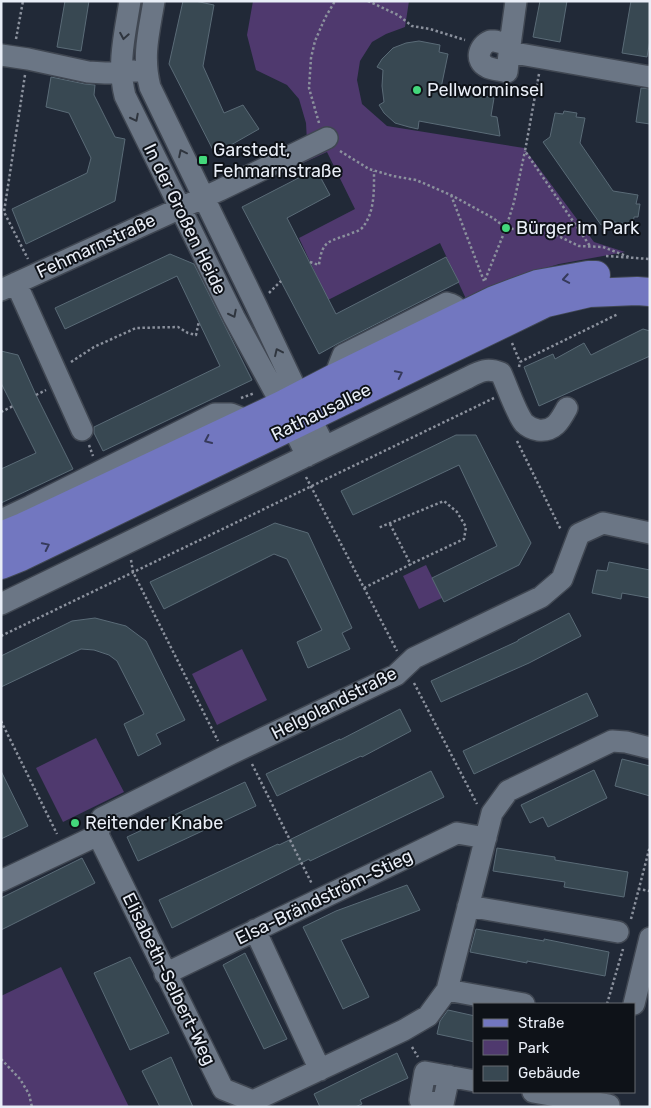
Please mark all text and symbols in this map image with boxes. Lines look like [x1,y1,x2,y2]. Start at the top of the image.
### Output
one-way arrow [120,32,130,41]
place label: Pellworminsel [427,79,544,101]
marker: Pellworminsel [411,84,423,96]
one-way arrow [129,112,139,121]
place label: Garstedt, Fehmarnstraße [213,139,342,182]
street label: In der Großen Heide [139,140,231,298]
one-way arrow [178,150,188,159]
marker: Garstedt, Fehmarnstraße [197,154,209,166]
street label: Fehmarnstraße [33,209,159,283]
place label: Bürger im Park [516,217,640,239]
marker: Bürger im Park [500,222,512,234]
one-way arrow [562,273,571,283]
one-way arrow [227,309,237,318]
one-way arrow [274,348,284,357]
one-way arrow [394,370,403,380]
street label: Rathausallee [267,378,375,446]
one-way arrow [204,434,213,444]
one-way arrow [41,541,50,552]
street label: Helgolandstraße [268,662,400,744]
place label: Reitender Knabe [85,812,223,834]
marker: Reitender Knabe [69,817,81,829]
street label: Elsa-Brändström-Stieg [232,845,416,949]
street label: Elisabeth-Selbert-Weg [118,889,220,1069]
legend [473,1003,636,1093]
text: Straße [518,1014,564,1032]
text: Park [518,1039,549,1057]
text: Gebäude [518,1064,580,1082]

